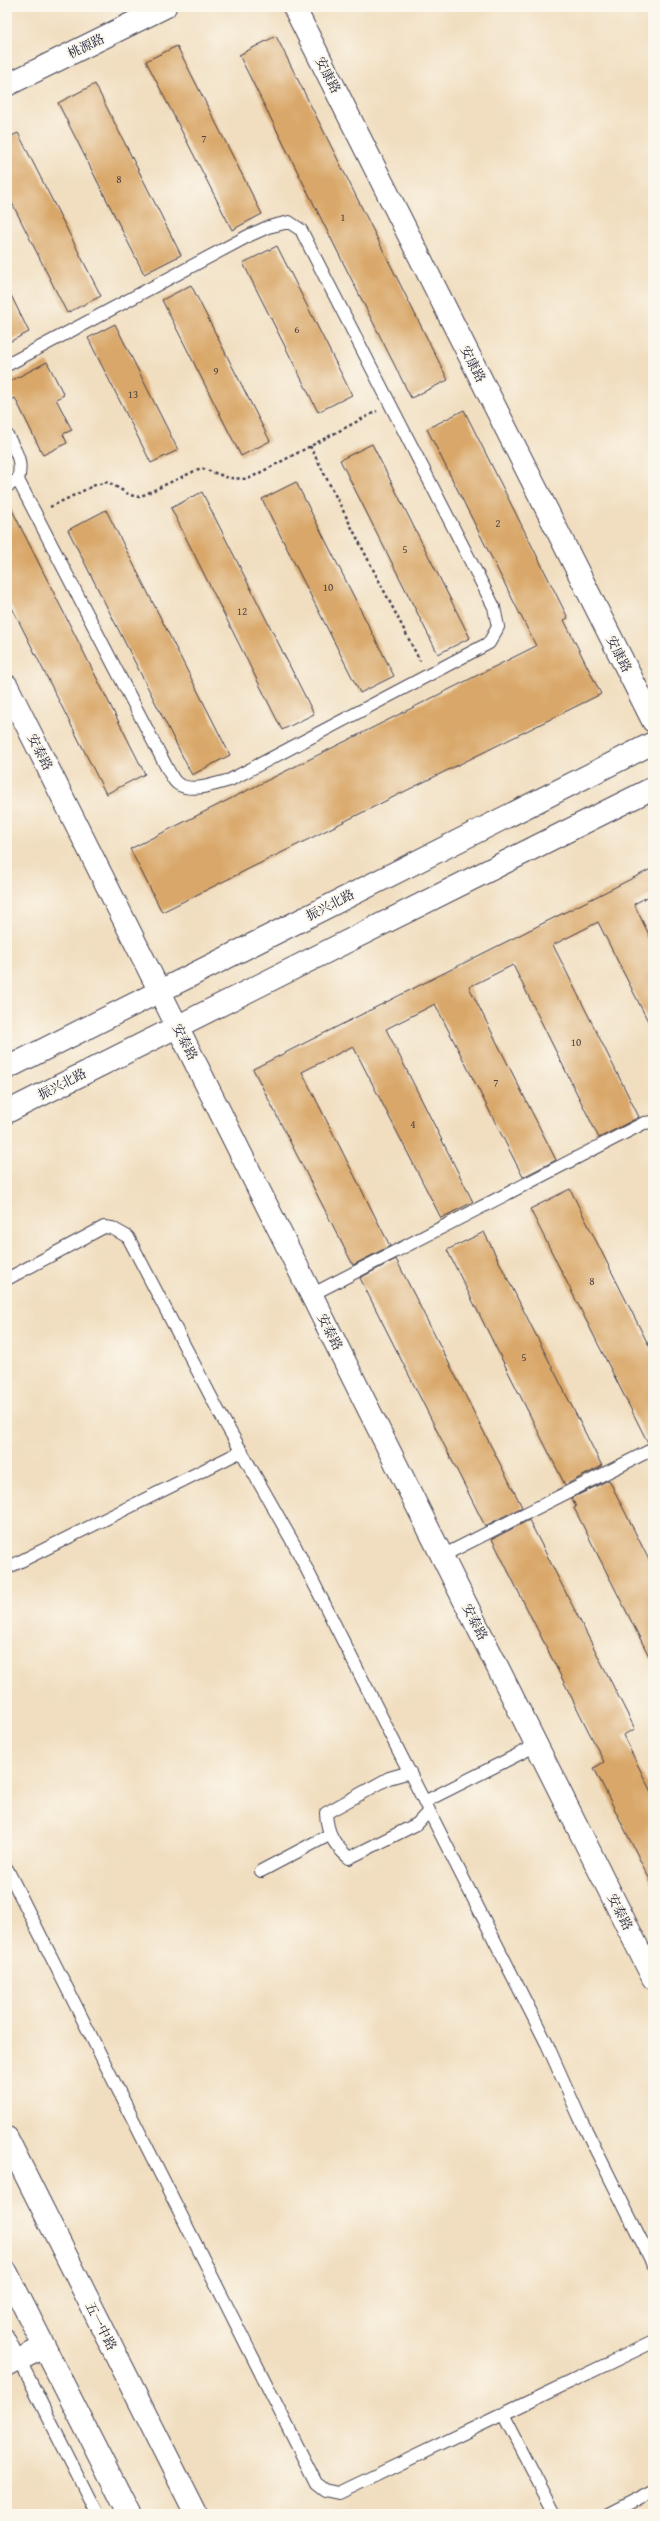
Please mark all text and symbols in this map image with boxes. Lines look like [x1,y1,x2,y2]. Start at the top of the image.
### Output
street label: 桃源路 [64,29,108,63]
street label: 安康路 [311,53,345,97]
house number: 7 [201,130,207,146]
house number: 8 [116,171,122,187]
house number: 1 [340,209,346,225]
house number: 6 [294,321,300,337]
street label: 安康路 [456,342,490,386]
house number: 9 [213,363,219,379]
house number: 13 [128,386,138,402]
house number: 2 [495,515,501,531]
house number: 5 [402,541,408,557]
house number: 10 [323,579,333,595]
house number: 12 [237,603,247,619]
street label: 安康路 [602,632,636,676]
street label: 安泰路 [23,730,57,774]
street label: 振兴北路 [303,885,357,925]
street label: 安泰路 [168,1020,202,1064]
house number: 10 [571,1034,581,1050]
street label: 振兴北路 [35,1064,89,1104]
house number: 7 [493,1074,499,1090]
house number: 4 [410,1116,416,1132]
house number: 8 [589,1273,595,1289]
street label: 安泰路 [313,1310,347,1354]
house number: 5 [521,1349,527,1365]
street label: 安泰路 [458,1600,492,1644]
street label: 安泰路 [603,1890,637,1934]
street label: 五一中路 [81,2299,121,2353]

